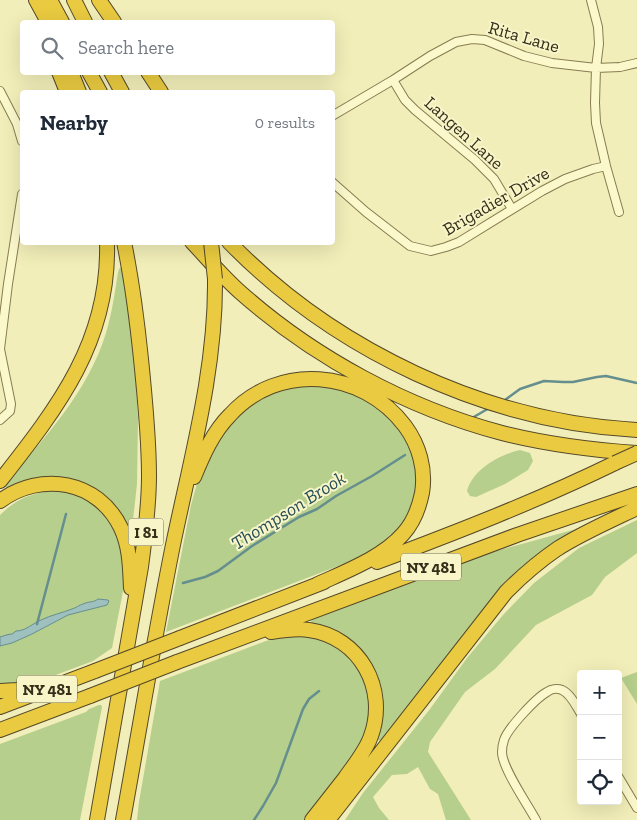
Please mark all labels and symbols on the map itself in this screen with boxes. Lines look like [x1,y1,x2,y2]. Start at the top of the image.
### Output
street label: Rita Lane [486,16,562,58]
street label: Langen Lane [420,92,508,174]
street label: Brigadier Drive [439,162,553,240]
water label: Thompson Brook [227,466,350,555]
road number: I 81 [128,518,164,546]
road number: NY 481 [401,554,461,580]
road number: NY 481 [17,676,77,702]

